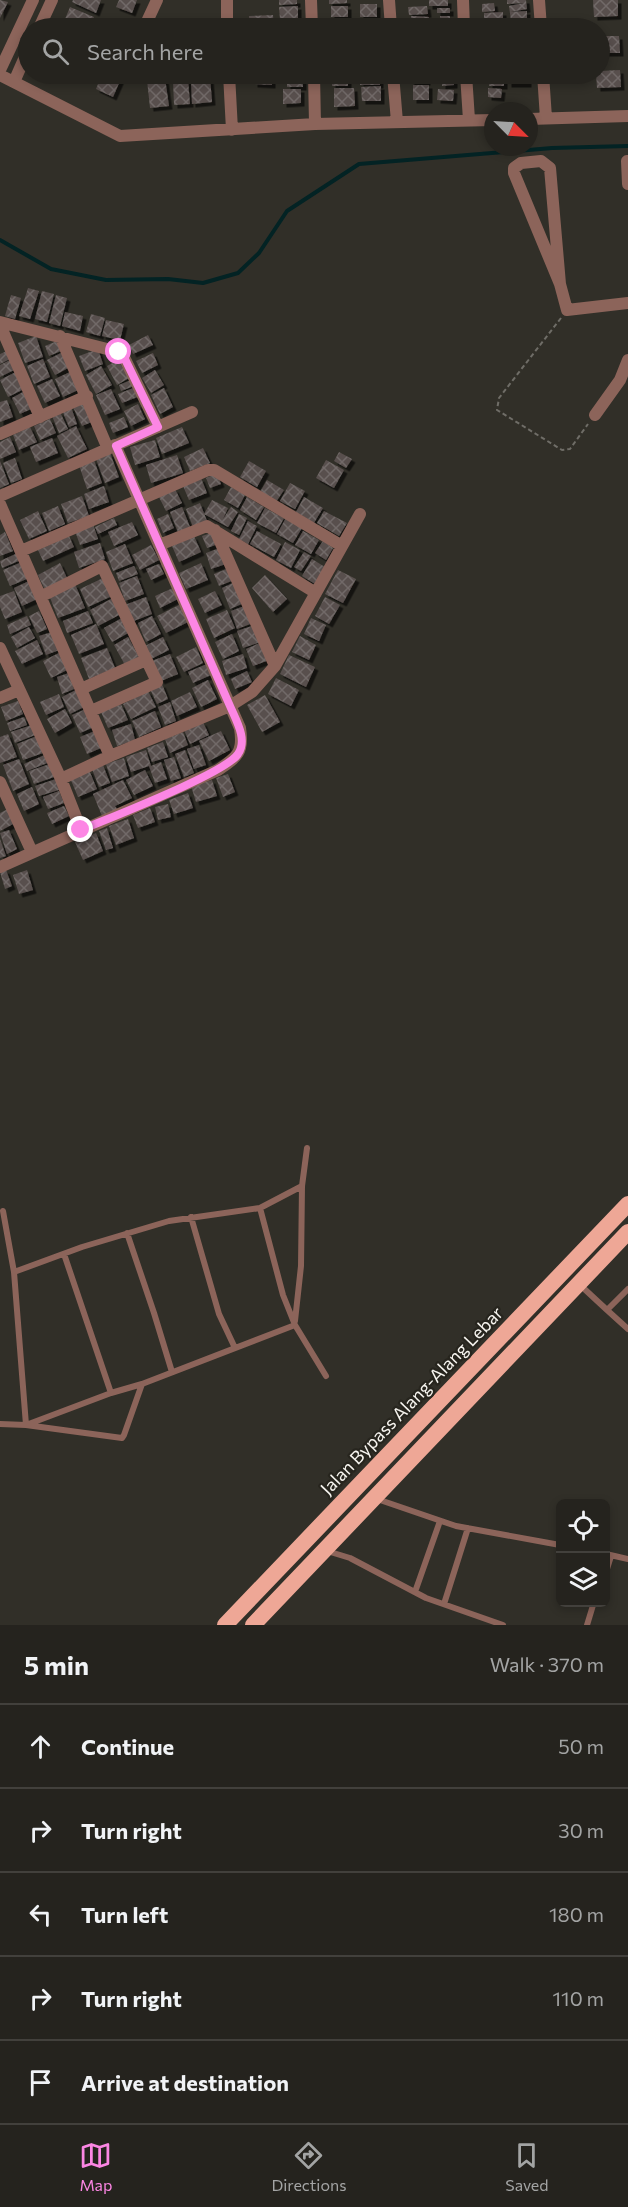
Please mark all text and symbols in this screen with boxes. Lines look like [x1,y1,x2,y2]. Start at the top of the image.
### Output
search box [18,18,610,84]
icon: search [39,35,72,68]
text: Search here [87,38,203,65]
north arrow [484,102,538,156]
route start [105,338,131,364]
route end [67,816,93,842]
street label: Jalan Bypass Alang-Alang Lebar [315,1302,507,1499]
map controls [556,1499,610,1607]
button: locate [556,1499,610,1553]
button: layers [556,1553,610,1607]
text: 5 min [24,1649,89,1680]
text: Walk · 370 m [490,1652,604,1676]
icon: ahead [24,1730,57,1763]
text: Continue [81,1733,174,1760]
text: 50 m [558,1734,604,1758]
icon: right [24,1814,57,1847]
text: Turn right [81,1817,182,1844]
text: 30 m [558,1818,604,1842]
icon: left [24,1898,57,1931]
text: Turn left [81,1901,168,1928]
text: 180 m [549,1902,604,1926]
icon: right [24,1982,57,2015]
text: Turn right [81,1985,182,2012]
text: 110 m [553,1986,604,2010]
icon: arrive [24,2066,57,2099]
text: Arrive at destination [81,2069,289,2096]
tab: Map [79,2139,112,2194]
tab: Directions [271,2139,346,2194]
tab: Saved [505,2139,549,2194]

